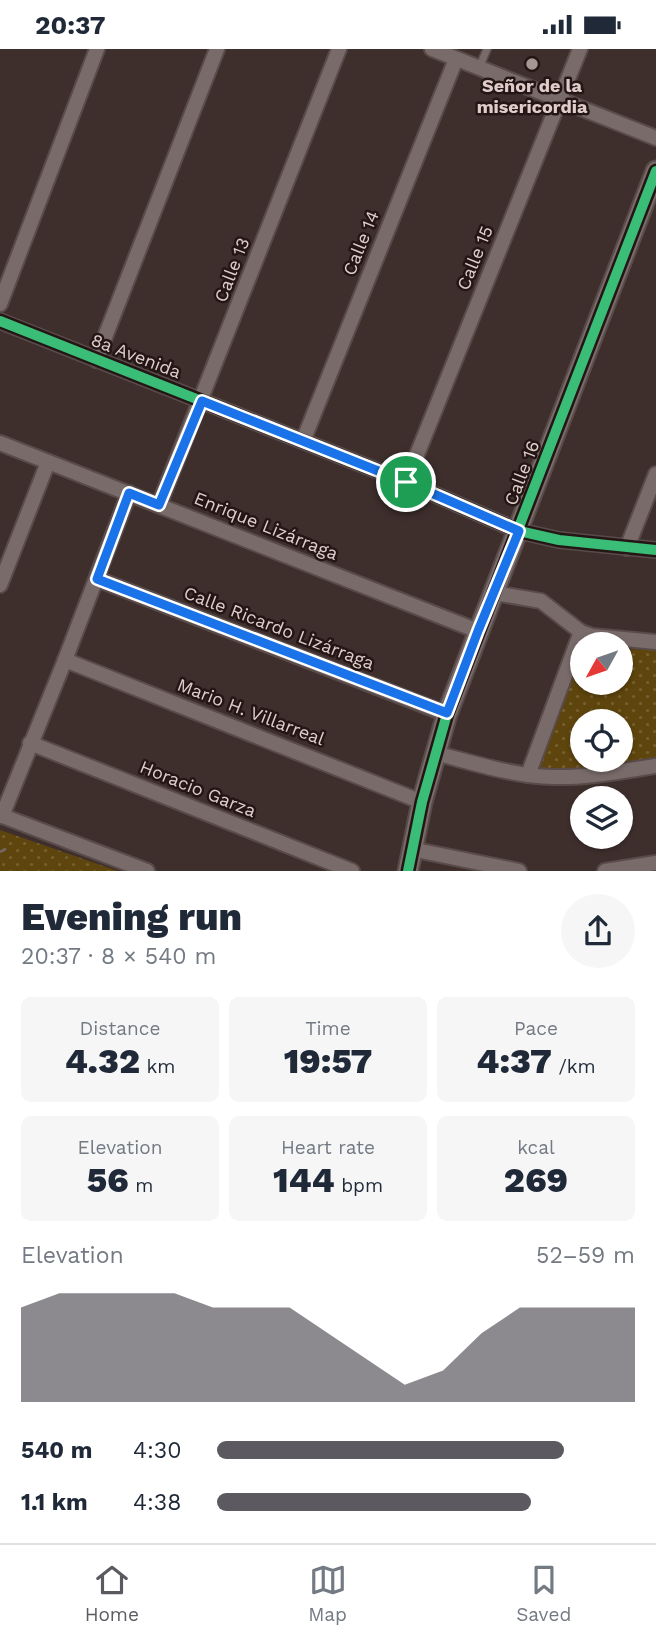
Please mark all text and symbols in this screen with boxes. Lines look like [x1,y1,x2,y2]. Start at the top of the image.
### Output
text: 20:37 [35,10,106,40]
marker: Señor de la misericordia [524,56,540,72]
place label: Señor de la misericordia [477,75,588,117]
street label: Calle 14 [338,207,383,278]
street label: Calle 15 [452,223,497,293]
street label: Calle 13 [210,235,253,305]
street label: 8a Avenida [88,329,184,382]
street label: Calle 16 [500,437,543,508]
pin [376,452,436,512]
icon: arrive [387,463,425,501]
street label: Enrique Lizárraga [191,487,341,564]
street label: Calle Ricardo Lizárraga [181,582,377,674]
north arrow [570,632,634,695]
map controls [570,632,633,849]
street label: Mario H. Villarreal [175,674,328,749]
button: locate [570,709,633,772]
street label: Horacio Garza [137,756,259,821]
button: layers [570,786,633,849]
button: share [561,894,635,968]
text: Evening run [21,895,242,939]
text: 20:37 · 8 × 540 m [21,943,216,970]
text: Distance [80,1017,160,1040]
text: Time [305,1017,351,1040]
text: Pace [514,1017,558,1040]
text: 4.32 [65,1040,140,1082]
text: 19:57 [284,1040,372,1082]
text: 4:37 [476,1040,552,1082]
text: km [140,1055,175,1078]
text: /km [552,1055,596,1078]
text: Elevation [78,1136,162,1159]
text: Heart rate [281,1136,375,1159]
text: kcal [517,1136,555,1159]
text: 56 [87,1159,129,1201]
text: 144 [273,1159,335,1201]
text: 269 [504,1159,568,1201]
text: m [129,1174,153,1197]
text: bpm [335,1174,383,1197]
text: Elevation [21,1242,124,1269]
text: 52–59 m [536,1242,635,1269]
text: 540 m [21,1437,92,1464]
text: 4:30 [133,1437,182,1464]
text: 1.1 km [21,1489,88,1516]
text: 4:38 [133,1489,181,1516]
tab: Home [85,1561,139,1626]
tab: Map [308,1561,347,1626]
tab: Saved [516,1561,571,1626]

